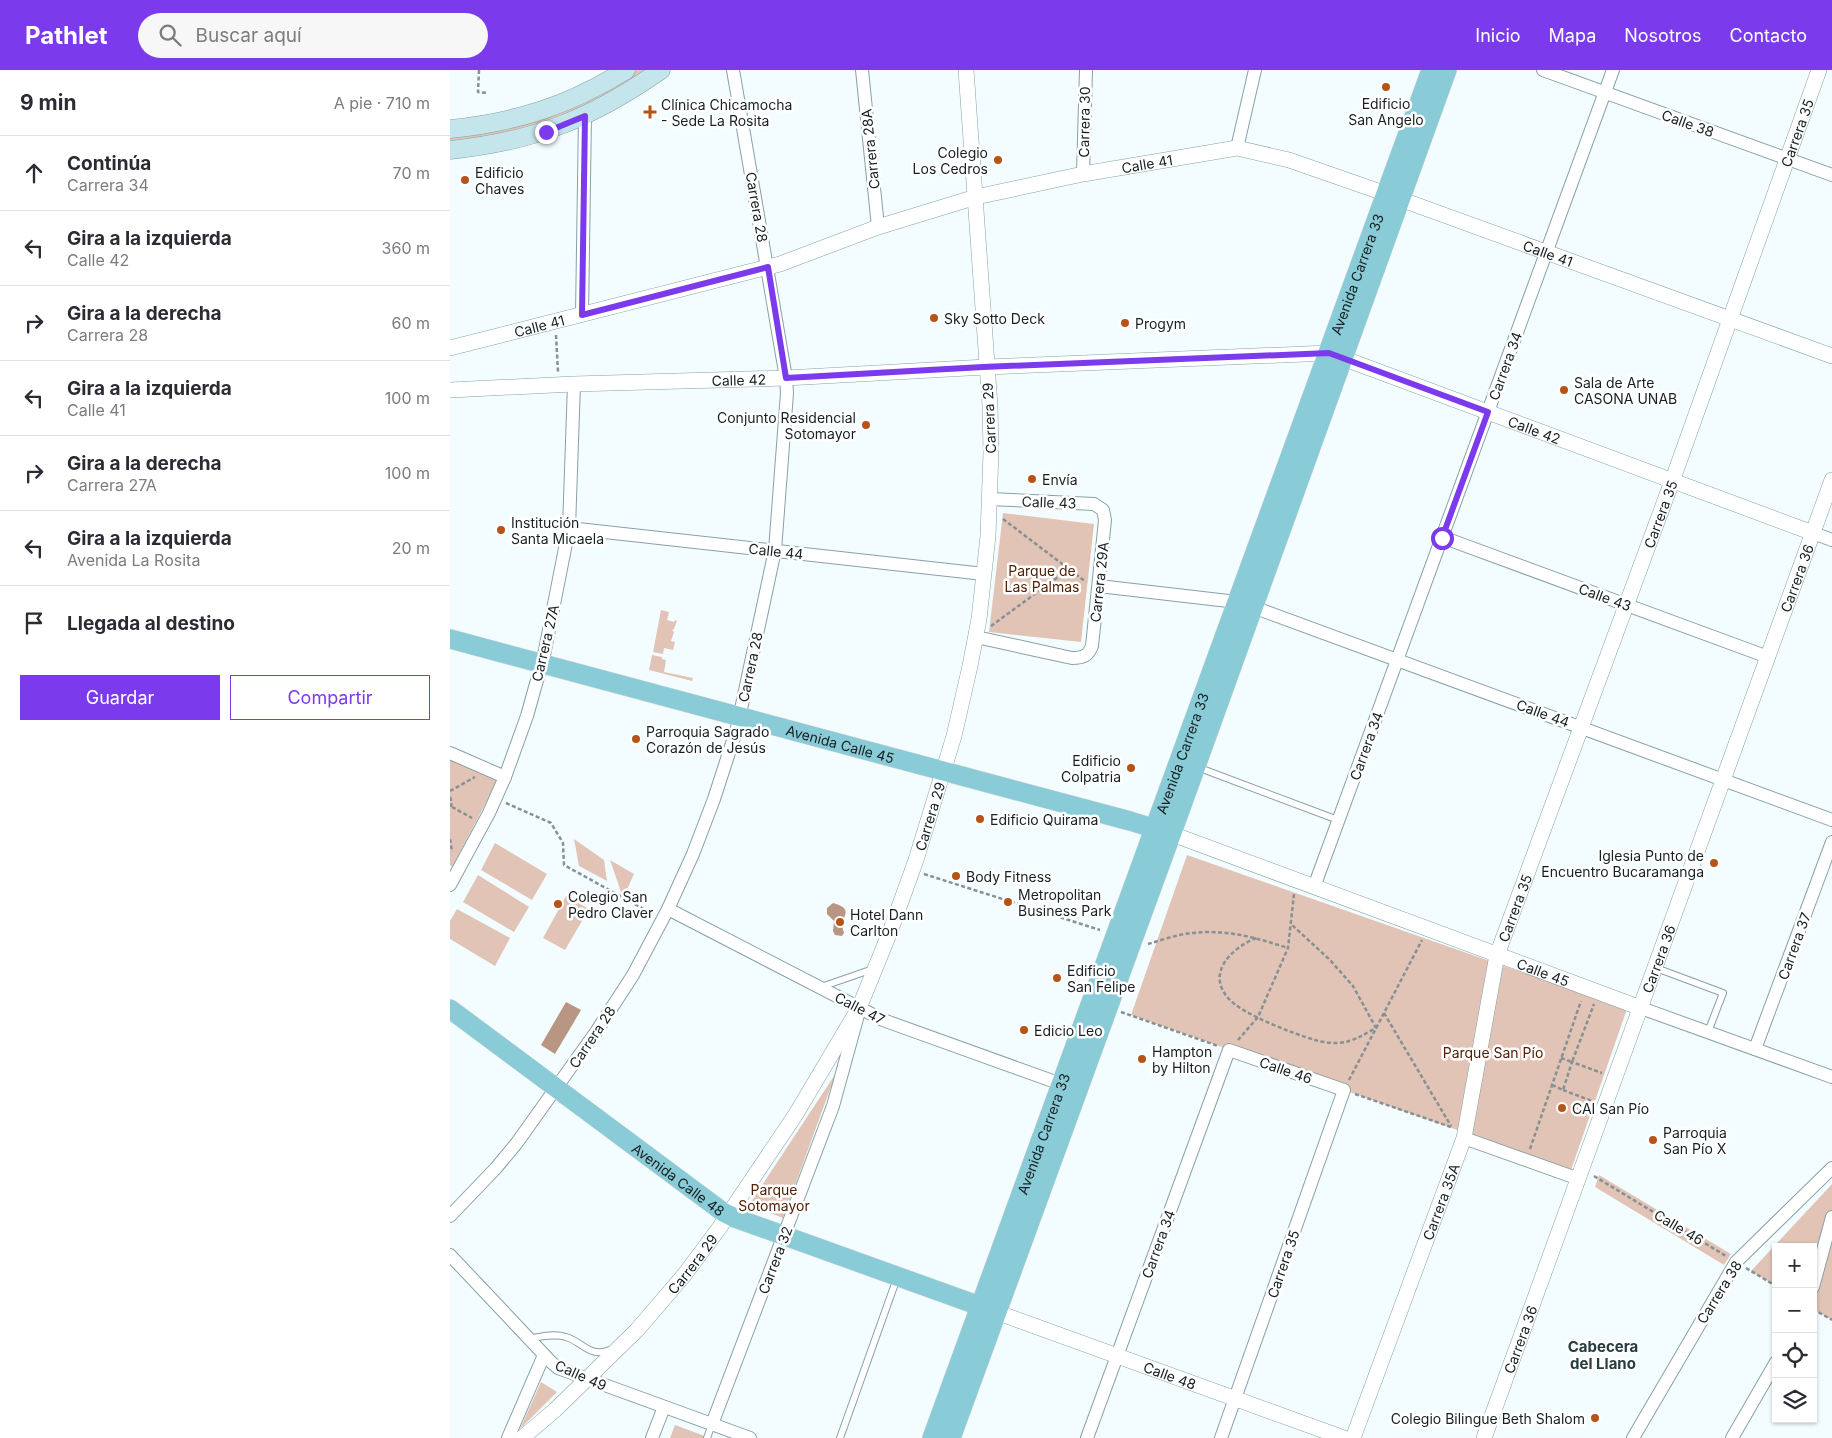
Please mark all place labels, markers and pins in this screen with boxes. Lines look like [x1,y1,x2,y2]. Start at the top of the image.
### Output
marker: Edificio San Angelo [1380,81,1392,93]
place label: Edificio San Angelo [1348,95,1424,128]
place label: Clínica Chicamocha - Sede La Rosita [661,96,792,129]
marker: Clínica Chicamocha - Sede La Rosita [643,105,657,119]
place label: Colegio Los Cedros [913,144,988,177]
marker: Colegio Los Cedros [992,154,1004,166]
place label: Edificio Chaves [475,164,524,197]
marker: Edificio Chaves [459,174,471,186]
place label: Sky Sotto Deck [944,310,1045,327]
marker: Sky Sotto Deck [928,312,940,324]
place label: Progym [1135,315,1186,332]
marker: Progym [1119,317,1131,329]
place label: Sala de Arte CASONA UNAB [1574,374,1677,407]
marker: Sala de Arte CASONA UNAB [1558,384,1570,396]
place label: Conjunto Residencial Sotomayor [717,409,856,442]
marker: Conjunto Residencial Sotomayor [860,419,872,431]
place label: Envía [1042,471,1078,488]
marker: Envía [1026,473,1038,485]
place label: Institución Santa Micaela [511,514,604,547]
marker: Institución Santa Micaela [495,524,507,536]
place label: Parroquia Sagrado Corazón de Jesús [646,723,769,756]
marker: Parroquia Sagrado Corazón de Jesús [630,733,642,745]
place label: Edificio Colpatria [1061,752,1121,785]
marker: Edificio Colpatria [1125,762,1137,774]
place label: Edificio Quirama [990,811,1098,828]
marker: Edificio Quirama [974,813,986,825]
place label: Iglesia Punto de Encuentro Bucaramanga [1541,847,1704,880]
marker: Iglesia Punto de Encuentro Bucaramanga [1708,857,1720,869]
place label: Body Fitness [966,868,1051,885]
marker: Body Fitness [950,870,962,882]
place label: Metropolitan Business Park [1018,886,1112,919]
place label: Colegio San Pedro Claver [568,888,653,921]
marker: Metropolitan Business Park [1002,896,1014,908]
marker: Colegio San Pedro Claver [552,898,564,910]
place label: Hotel Dann Carlton [850,906,923,939]
marker: Hotel Dann Carlton [834,916,846,928]
place label: Edificio San Felipe [1067,962,1135,995]
marker: Edificio San Felipe [1051,972,1063,984]
place label: Edicio Leo [1034,1022,1103,1039]
marker: Edicio Leo [1018,1024,1030,1036]
place label: Hampton by Hilton [1152,1043,1212,1076]
marker: Hampton by Hilton [1136,1053,1148,1065]
place label: CAI San Pío [1572,1100,1649,1117]
marker: CAI San Pío [1556,1102,1568,1114]
place label: Parroquia San Pío X [1663,1124,1727,1157]
marker: Parroquia San Pío X [1647,1134,1659,1146]
place label: Colegio Bilingue Beth Shalom [1391,1410,1585,1427]
marker: Colegio Bilingue Beth Shalom [1589,1412,1601,1424]

